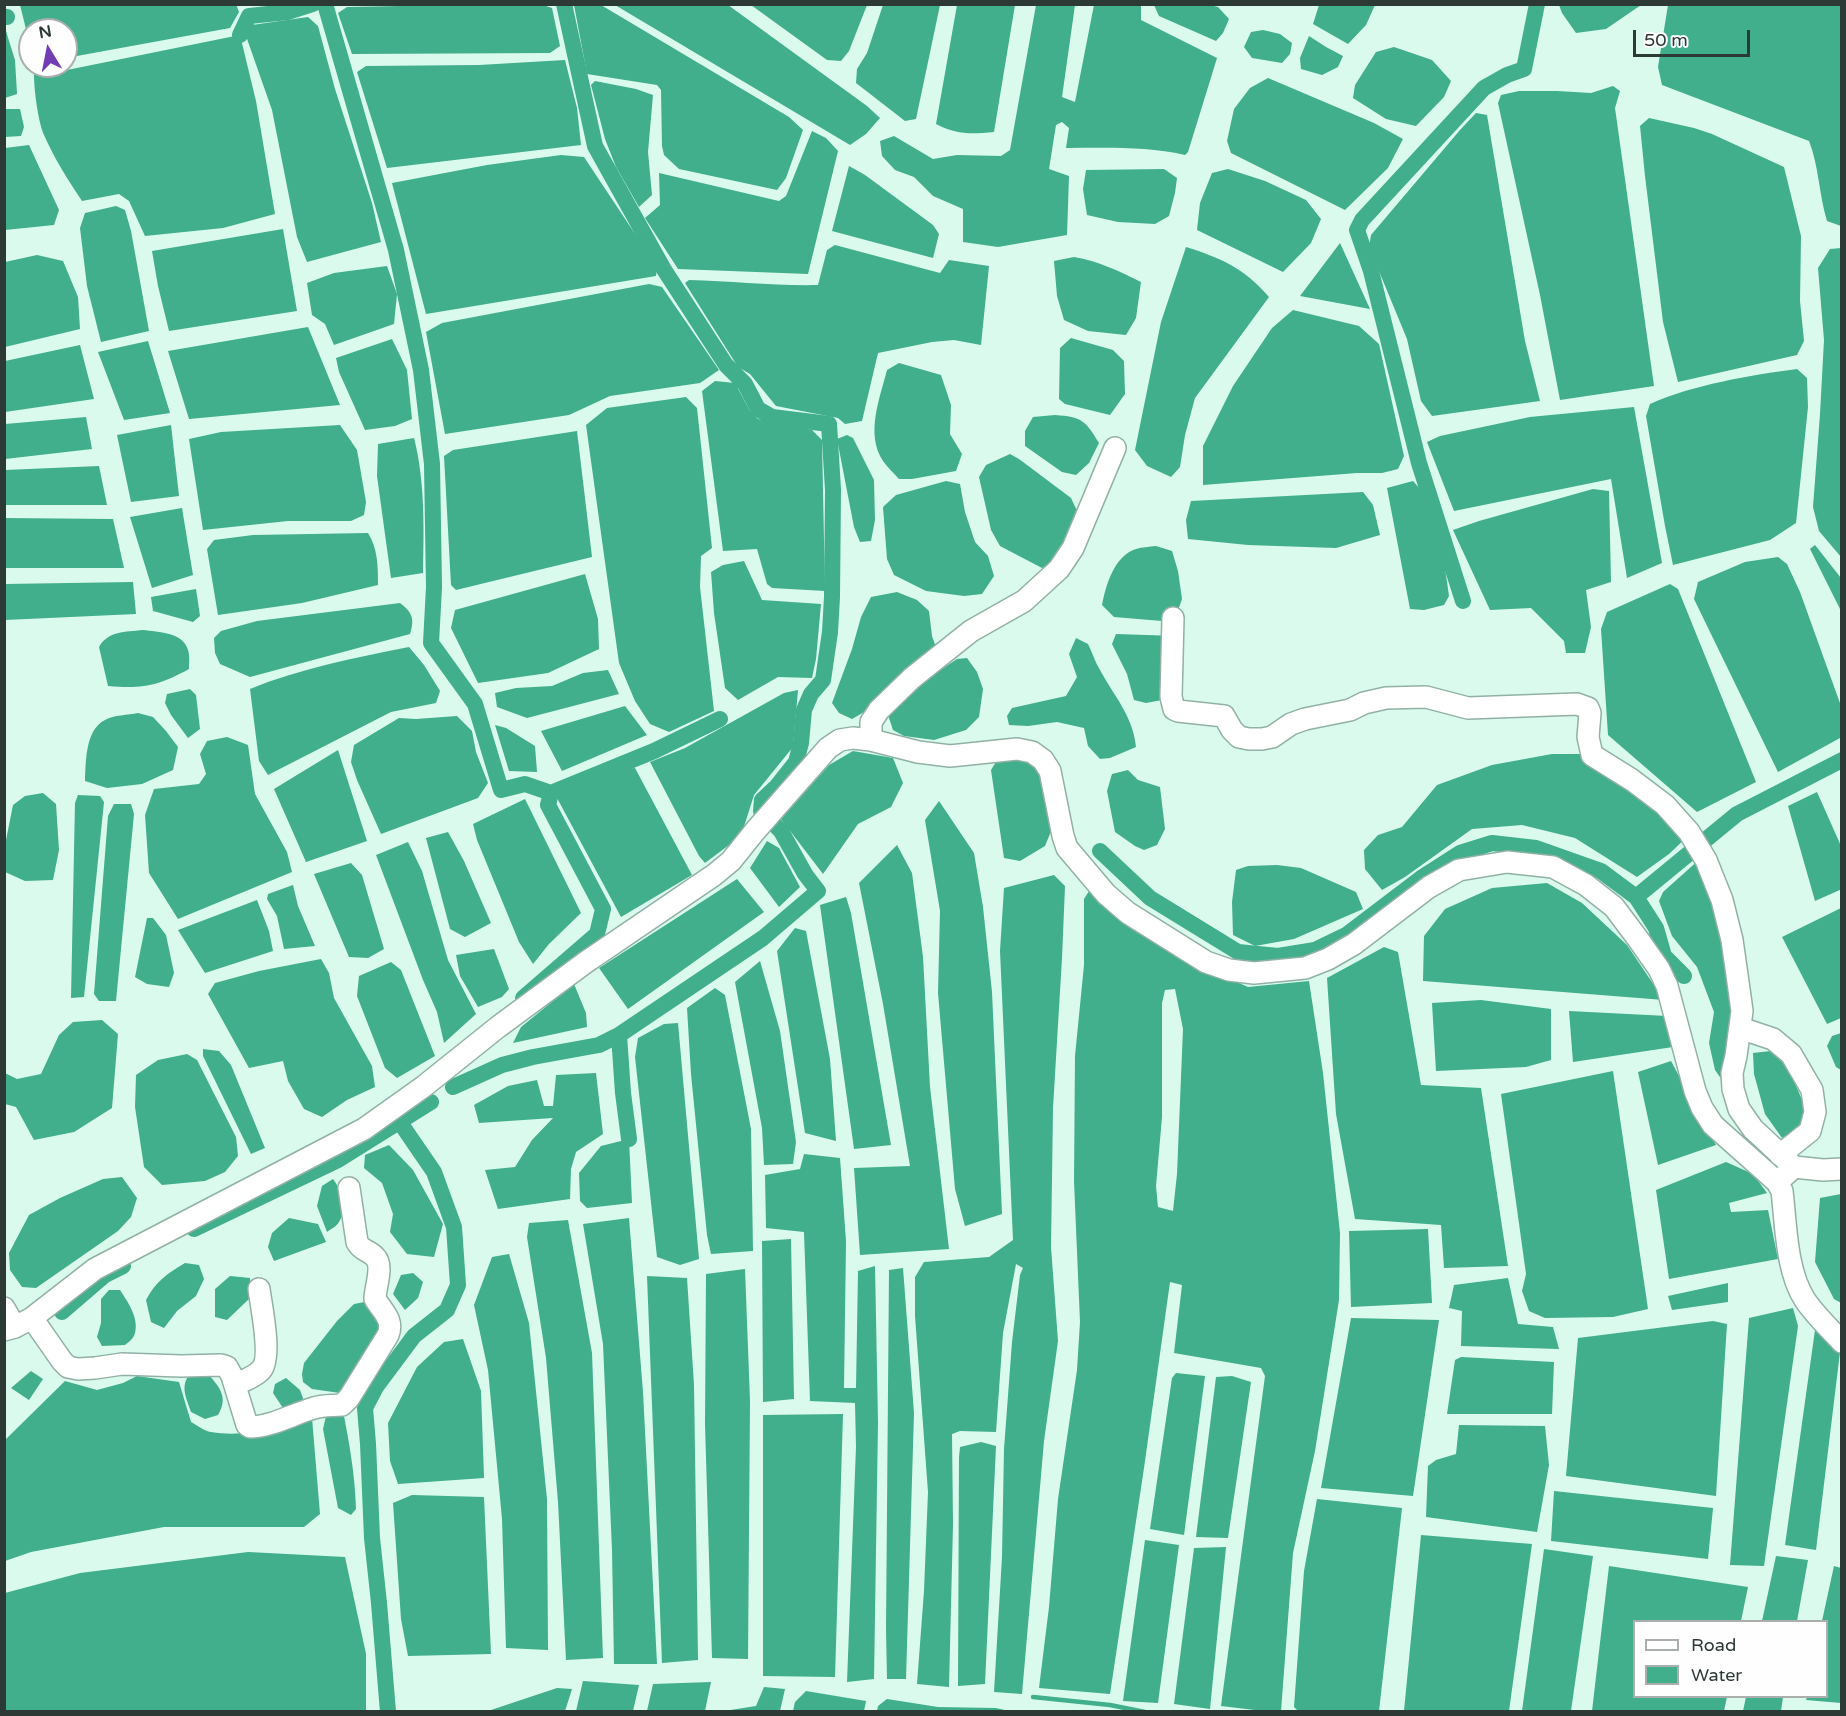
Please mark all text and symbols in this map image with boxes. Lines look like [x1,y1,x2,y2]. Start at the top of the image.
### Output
north arrow [18,18,78,78]
scale bar [1636,18,1753,56]
text: N [37,21,53,43]
text: 50 m [1644,29,1688,51]
legend [1633,1620,1828,1698]
text: Road [1691,1634,1736,1656]
text: Water [1691,1664,1742,1686]

